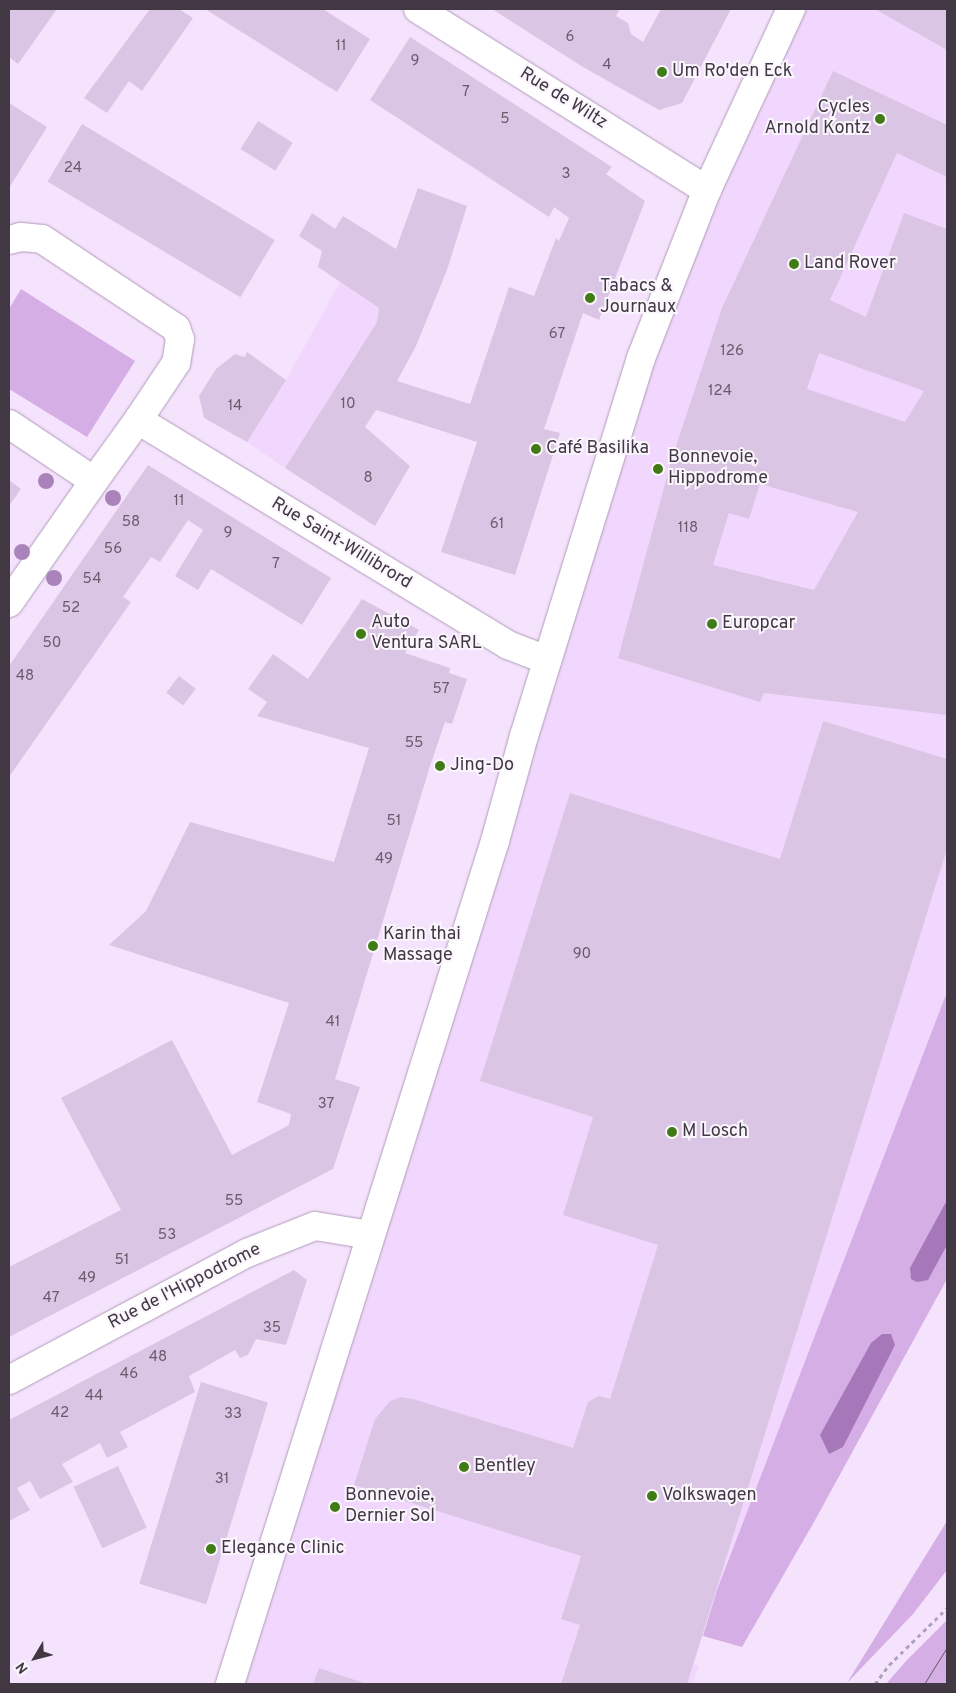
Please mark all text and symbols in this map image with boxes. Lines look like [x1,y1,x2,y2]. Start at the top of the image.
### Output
house number: 6 [566,29,574,47]
house number: 11 [335,38,347,56]
house number: 9 [411,53,419,71]
house number: 4 [602,57,612,75]
place label: Um Ro'den Eck [672,61,792,83]
street label: Rue de Wiltz [515,63,611,135]
marker: Um Ro'den Eck [656,66,668,78]
house number: 7 [462,84,470,102]
place label: Cycles Arnold Kontz [764,98,870,140]
house number: 5 [500,111,510,129]
marker: Cycles Arnold Kontz [874,113,886,125]
house number: 24 [64,160,82,178]
house number: 3 [561,166,571,184]
place label: Land Rover [804,253,896,275]
marker: Land Rover [788,258,800,270]
place label: Tabacs & Journaux [600,277,676,320]
marker: Tabacs & Journaux [584,292,596,304]
house number: 67 [549,326,565,344]
house number: 126 [720,343,744,361]
house number: 124 [708,383,732,401]
house number: 10 [340,396,356,414]
house number: 14 [228,398,242,416]
place label: Café Basilika [546,438,649,460]
marker: Café Basilika [530,443,542,455]
place label: Bonnevoie, Hippodrome [668,448,768,490]
marker: Bonnevoie, Hippodrome [652,463,664,475]
house number: 8 [363,470,373,488]
house number: 11 [173,493,185,511]
street label: Rue Saint-Willibrord [267,494,415,594]
house number: 58 [122,514,140,532]
house number: 61 [490,516,504,534]
house number: 118 [678,520,698,538]
house number: 9 [224,525,232,543]
house number: 56 [104,541,122,559]
house number: 7 [272,556,280,574]
house number: 54 [83,571,101,589]
house number: 52 [62,600,80,618]
place label: Auto Ventura SARL [371,613,482,656]
place label: Europcar [722,613,796,635]
marker: Europcar [706,618,718,630]
marker: Auto Ventura SARL [355,628,367,640]
house number: 50 [43,635,61,653]
house number: 48 [16,668,34,686]
house number: 57 [433,681,449,699]
house number: 55 [405,735,423,753]
place label: Jing-Do [450,755,514,777]
marker: Jing-Do [434,760,446,772]
house number: 51 [387,813,401,831]
house number: 49 [375,851,393,869]
place label: Karin thai Massage [383,925,461,968]
marker: Karin thai Massage [367,940,379,952]
house number: 90 [573,946,591,964]
house number: 41 [326,1014,340,1032]
house number: 37 [318,1096,334,1114]
place label: M Losch [682,1121,748,1143]
marker: M Losch [666,1126,678,1138]
house number: 55 [225,1193,243,1211]
house number: 53 [158,1227,176,1245]
street label: Rue de l'Hippodrome [105,1239,265,1335]
house number: 51 [115,1252,129,1270]
house number: 49 [78,1270,96,1288]
house number: 47 [43,1290,59,1308]
house number: 35 [263,1320,281,1338]
house number: 48 [149,1349,167,1367]
house number: 46 [120,1366,138,1384]
house number: 44 [85,1388,103,1406]
house number: 42 [51,1405,69,1423]
house number: 33 [224,1406,242,1424]
place label: Bentley [474,1456,536,1478]
marker: Bentley [458,1461,470,1473]
house number: 31 [215,1471,229,1489]
place label: Volkswagen [662,1485,757,1507]
place label: Bonnevoie, Dernier Sol [345,1486,435,1528]
marker: Volkswagen [646,1490,658,1502]
marker: Bonnevoie, Dernier Sol [329,1501,341,1513]
place label: Elegance Clinic [221,1538,345,1560]
marker: Elegance Clinic [205,1543,217,1555]
north arrow [10,1633,60,1683]
text: N [13,1658,32,1676]

